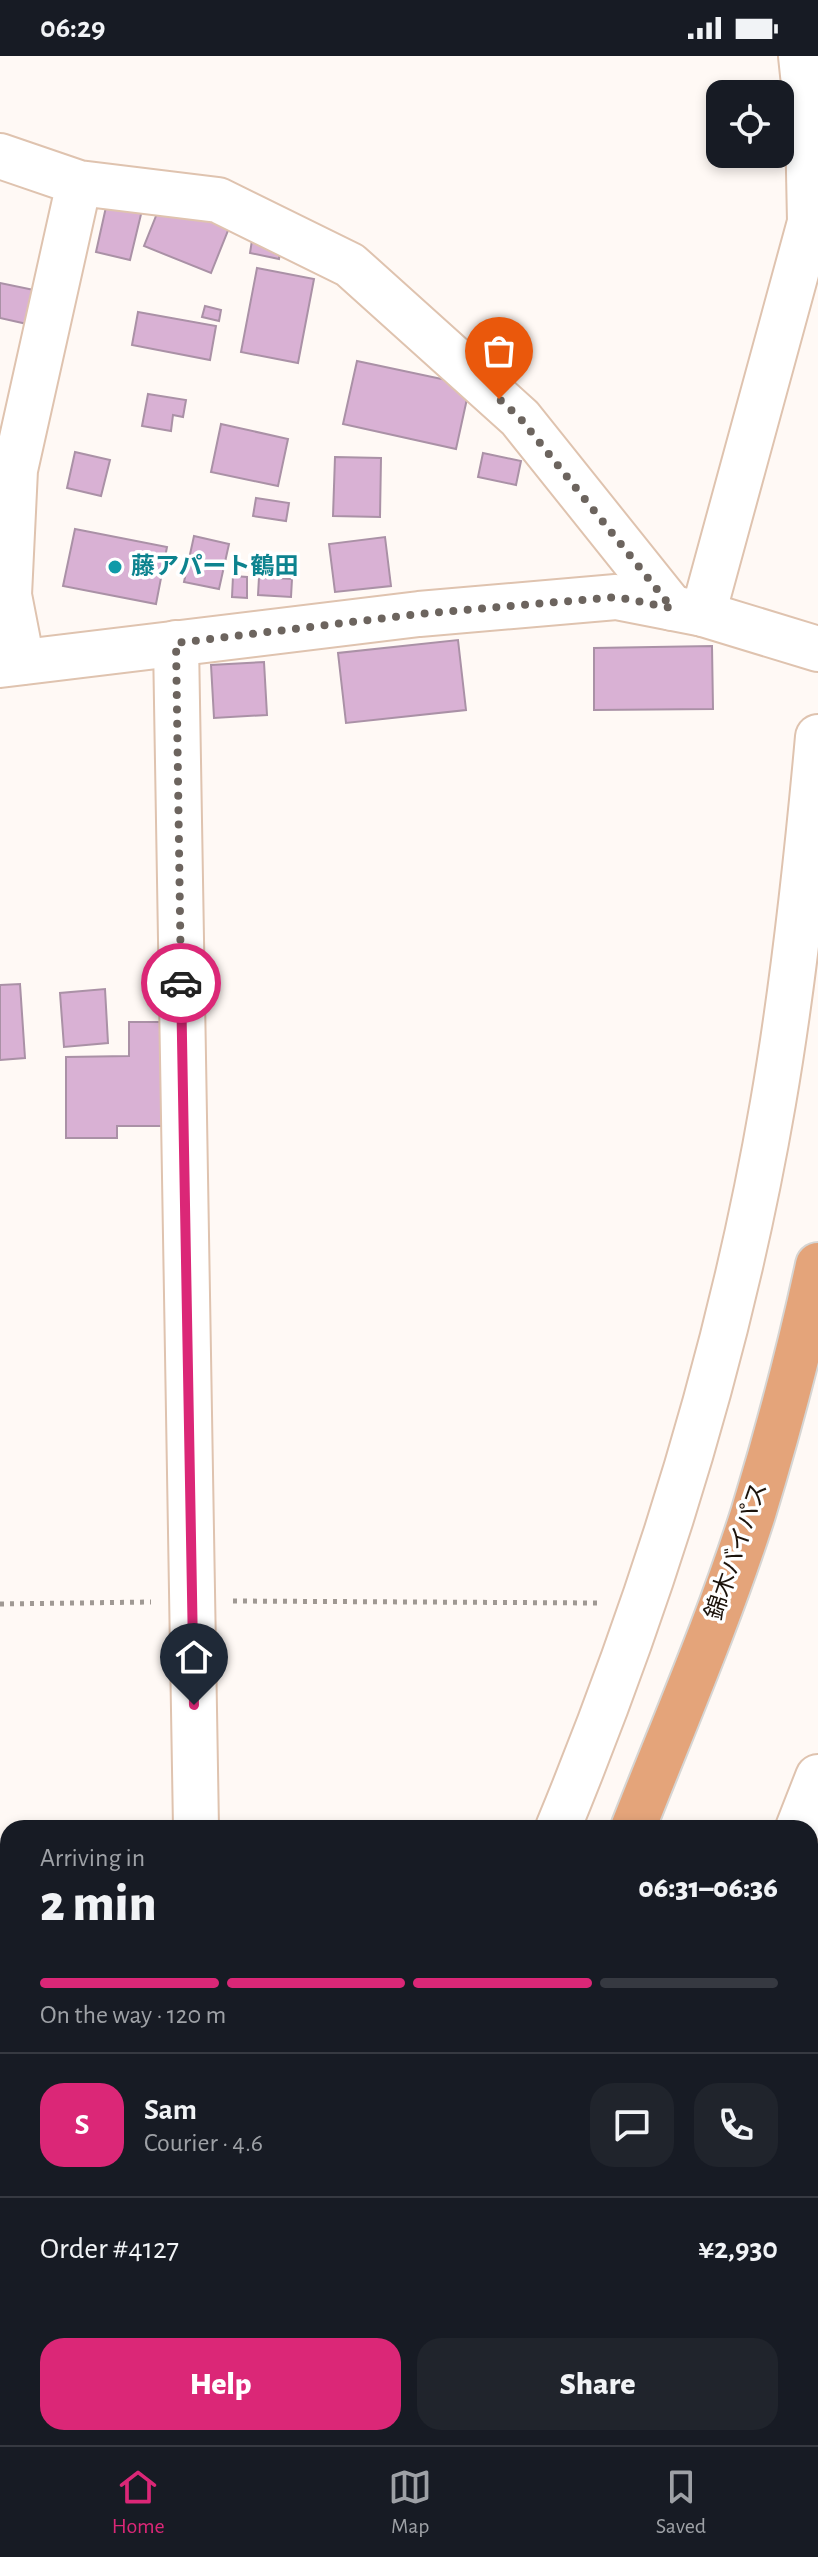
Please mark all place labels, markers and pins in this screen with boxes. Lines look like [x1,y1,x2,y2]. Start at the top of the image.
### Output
pin [465,317,533,399]
place label: 藤アパート鶴田 [131,553,299,579]
marker: 藤アパート鶴田 [106,558,124,576]
pin [160,1623,228,1705]

